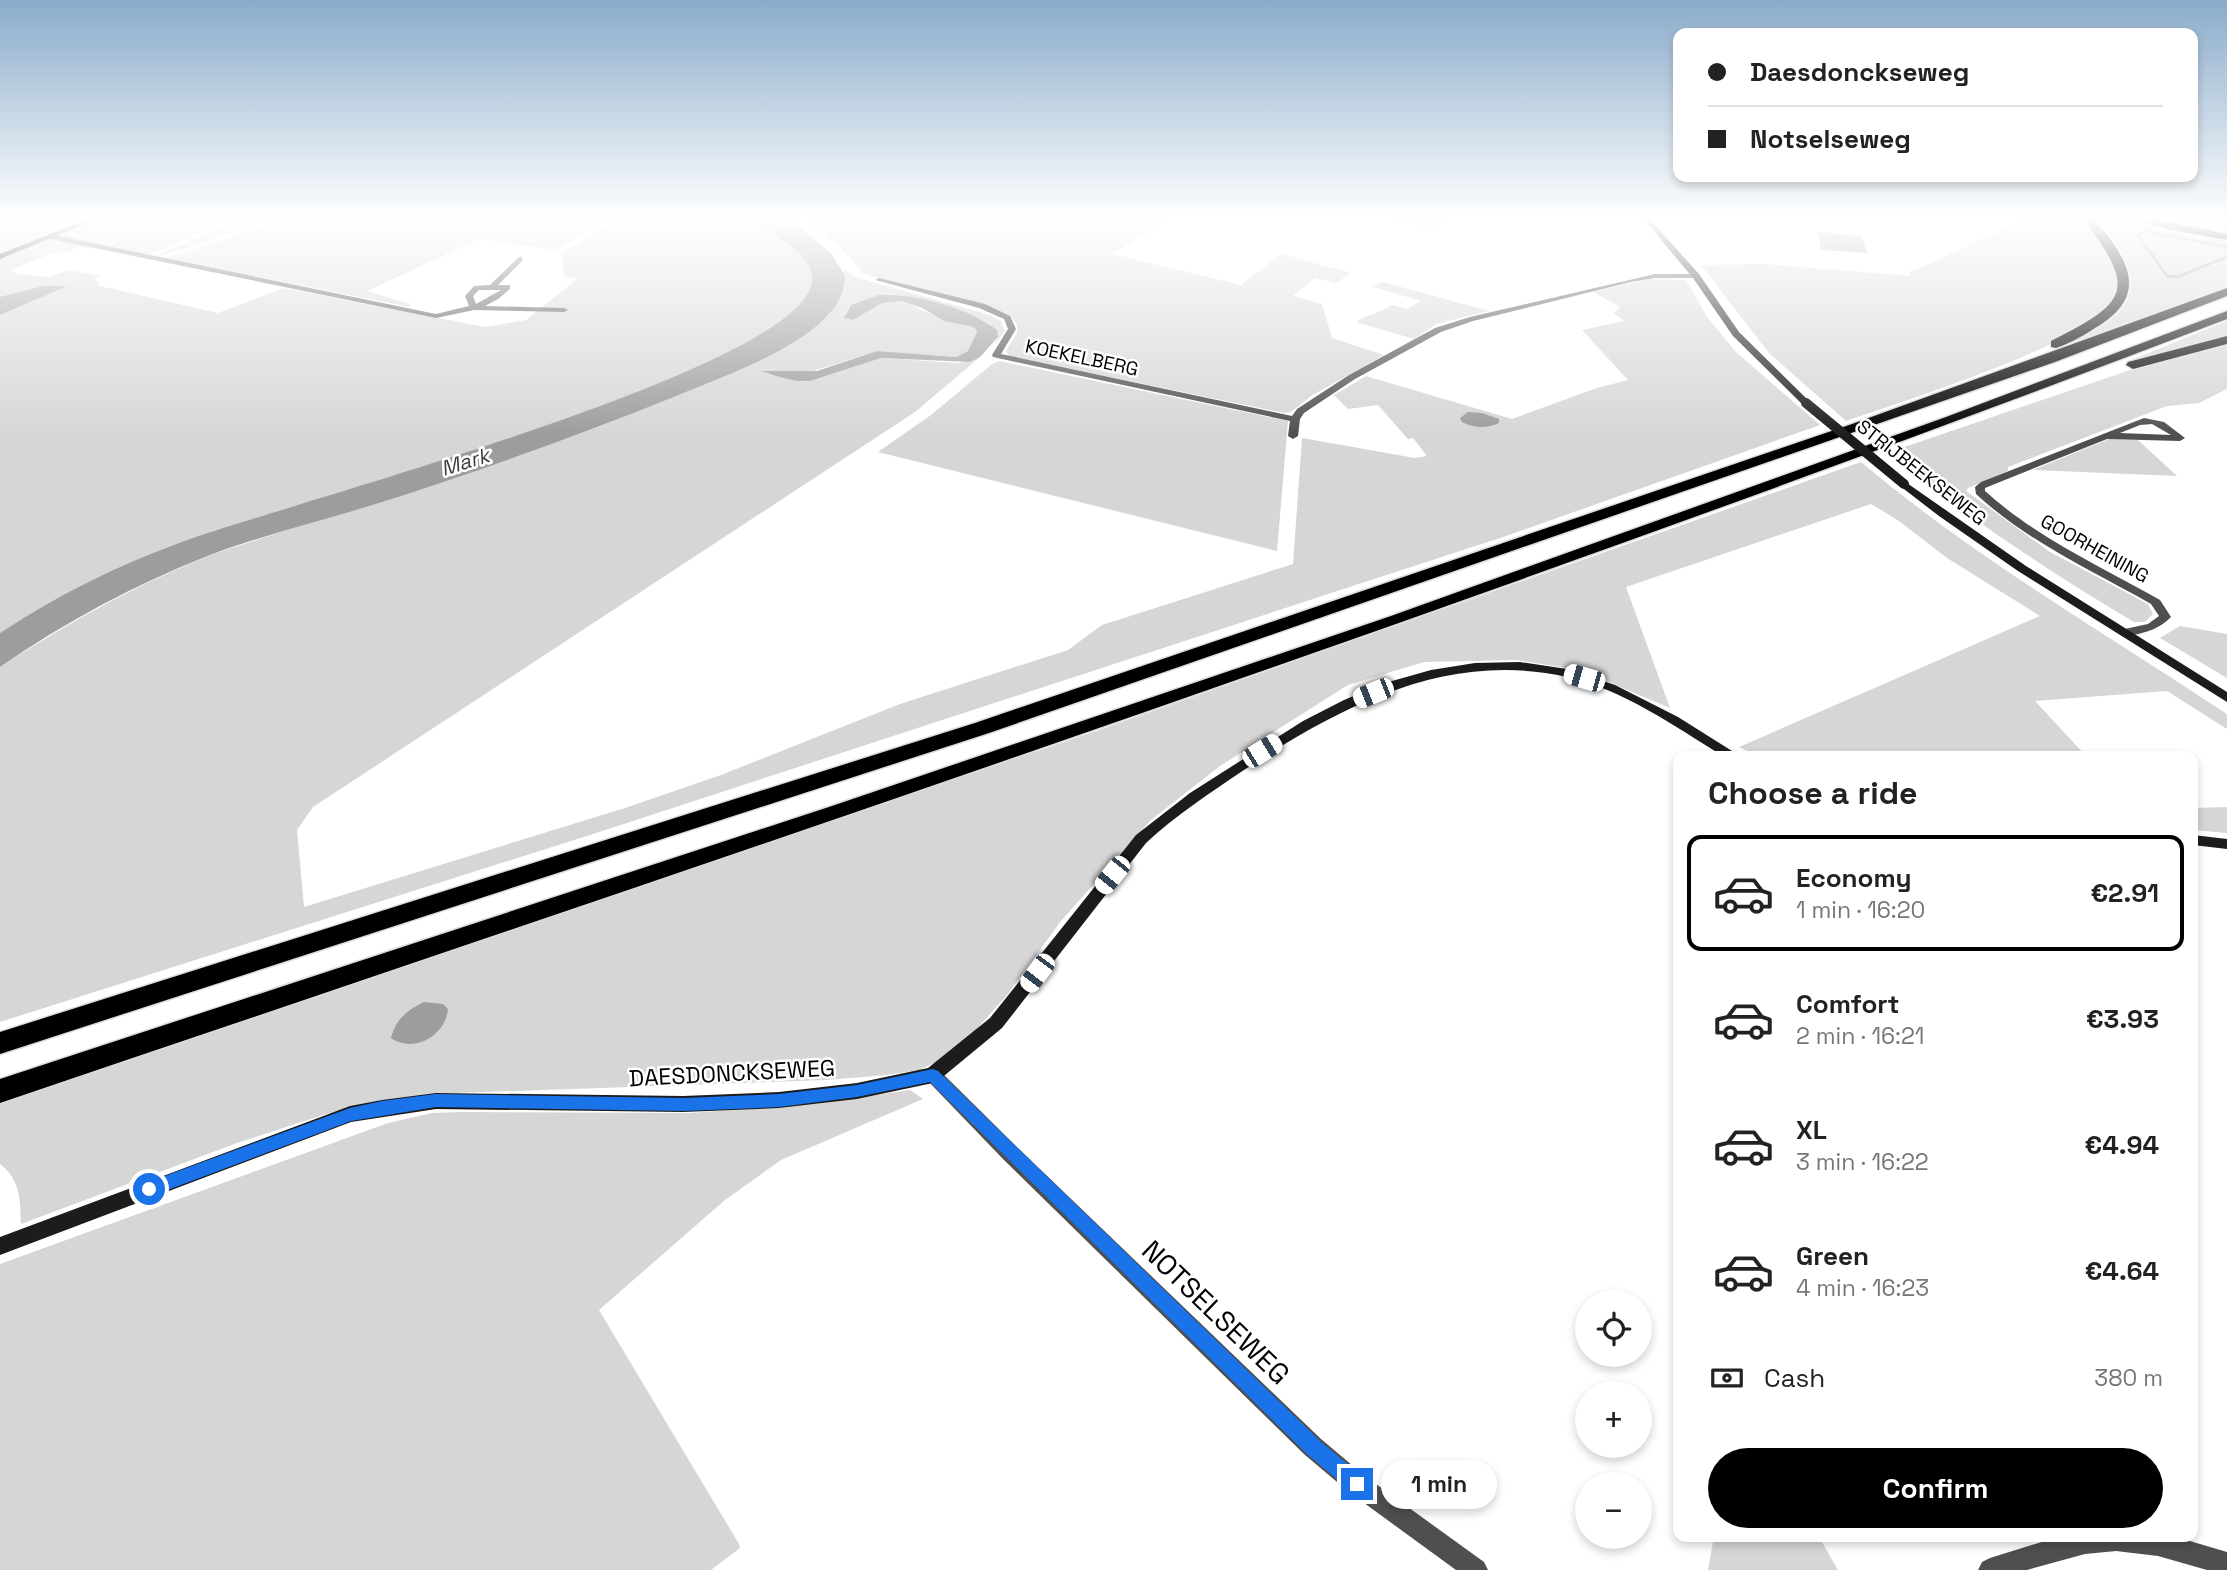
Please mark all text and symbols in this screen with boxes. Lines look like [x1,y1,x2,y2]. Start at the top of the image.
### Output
text: Daesdonckseweg [1750,55,1969,89]
text: Notselseweg [1750,122,1911,156]
street label: KOEKELBERG [1023,333,1141,382]
street label: STRIJBEEKSEWEG [1852,414,1992,531]
water label: Mark [437,441,495,482]
street label: GOORHEINING [2036,508,2153,589]
car [1561,662,1608,694]
car [1350,675,1397,711]
car [1239,731,1286,771]
text: Choose a ride [1708,773,1918,813]
car [1091,852,1134,898]
text: Economy [1796,861,1912,895]
icon: car [1712,862,1775,925]
text: €2.91 [2090,876,2159,910]
text: 1 min · 16:20 [1796,895,1925,925]
car [1016,950,1059,996]
text: Comfort [1796,987,1899,1021]
icon: car [1712,988,1775,1051]
text: €3.93 [2086,1002,2159,1036]
text: 2 min · 16:21 [1796,1021,1924,1051]
street label: DAESDONCKSEWEG [628,1053,836,1093]
text: XL [1796,1113,1827,1147]
icon: car [1712,1114,1775,1177]
text: €4.94 [2085,1128,2159,1162]
text: 3 min · 16:22 [1796,1147,1929,1177]
route start [133,1173,165,1205]
street label: NOTSELSEWEG [1134,1232,1298,1392]
text: Green [1796,1239,1869,1273]
icon: car [1712,1240,1775,1303]
text: €4.64 [2085,1254,2159,1288]
text: 4 min · 16:23 [1796,1273,1929,1303]
map controls [1575,1290,1652,1549]
button: locate [1575,1290,1652,1367]
icon: cash [1708,1359,1746,1397]
text: Cash [1764,1361,1825,1395]
text: 380 m [2094,1363,2163,1393]
button: + [1575,1381,1652,1458]
button: Confirm [1708,1448,2163,1528]
callout: 1 min [1382,1460,1497,1508]
route end [1341,1468,1373,1500]
text: 1 min [1411,1469,1467,1499]
button: − [1575,1472,1652,1549]

